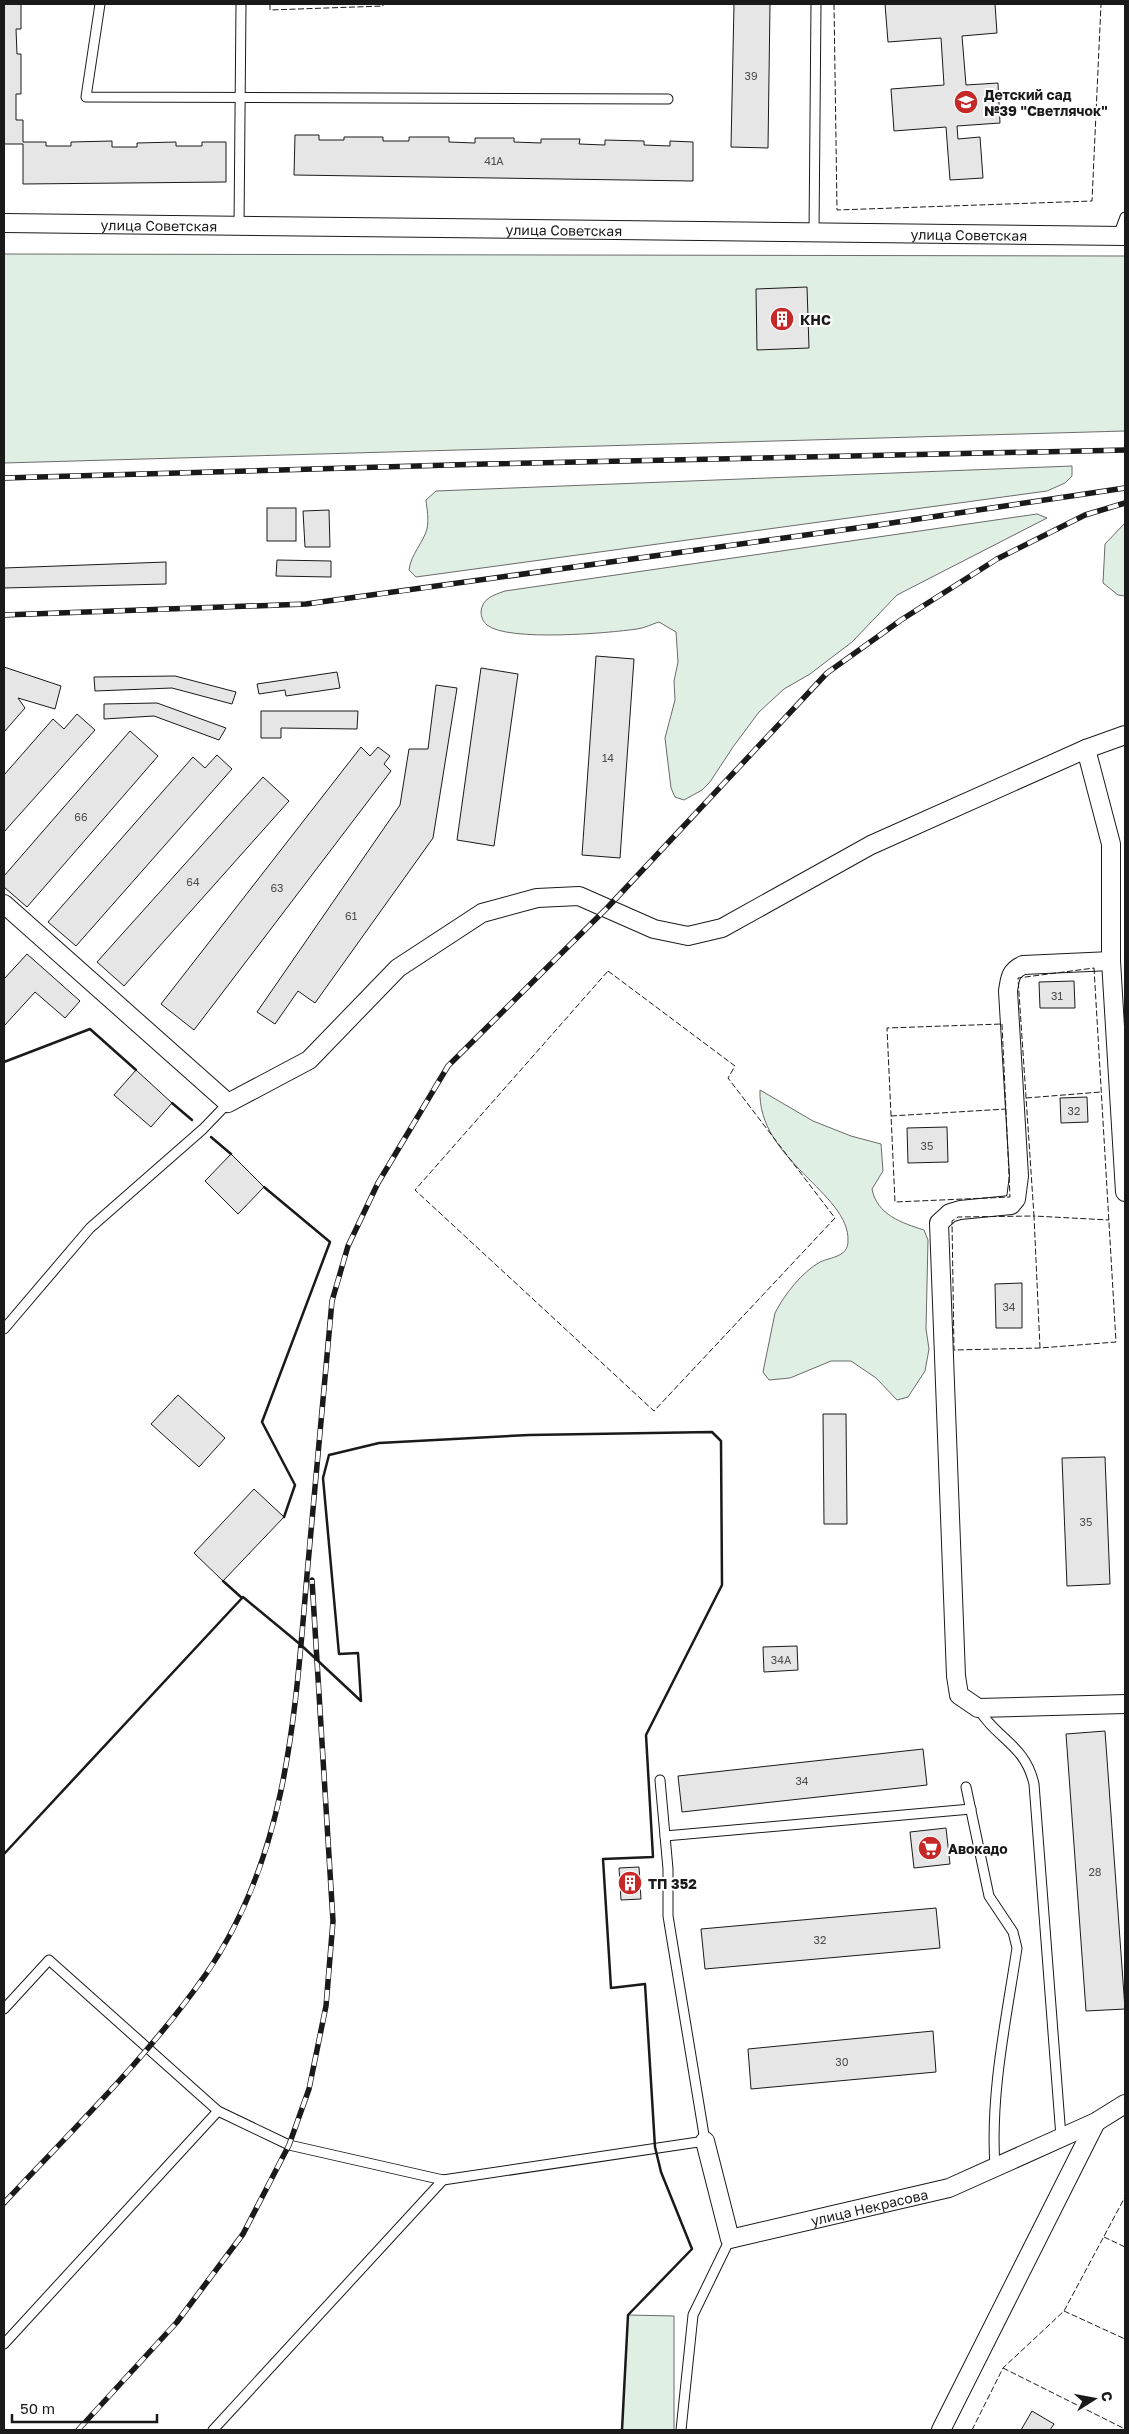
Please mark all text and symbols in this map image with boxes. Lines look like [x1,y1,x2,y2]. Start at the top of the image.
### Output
house number: 39 [744,69,758,82]
place label: Детский сад №39 "Светлячок" [984,86,1108,119]
school or university icon: Детский сад №39 "Светлячок" [953,89,979,115]
house number: 41А [484,154,504,167]
street label: улица Советская [101,216,217,234]
street label: улица Советская [506,220,622,239]
street label: улица Советская [911,225,1027,243]
building icon: КНС [769,306,795,332]
place label: КНС [800,311,831,328]
house number: 14 [602,751,614,764]
house number: 66 [74,810,88,823]
house number: 64 [186,875,200,888]
house number: 63 [270,881,284,894]
house number: 61 [345,909,357,922]
house number: 31 [1051,989,1063,1002]
house number: 32 [1068,1104,1080,1117]
house number: 35 [921,1139,933,1152]
house number: 34 [1002,1300,1016,1313]
house number: 35 [1080,1515,1092,1528]
house number: 34А [771,1653,792,1666]
house number: 34 [795,1774,809,1787]
supermarket icon: Авокадо [917,1835,943,1861]
place label: Авокадо [948,1840,1008,1857]
house number: 28 [1088,1865,1102,1878]
building icon: ТП 352 [617,1870,643,1896]
place label: ТП 352 [648,1875,697,1892]
house number: 32 [814,1933,826,1946]
house number: 30 [835,2055,849,2068]
street label: улица Некрасова [809,2185,929,2228]
north arrow [1069,2374,1119,2424]
text: С [1098,2390,1117,2403]
scale bar [12,2392,158,2424]
text: 50 m [20,2399,55,2417]

